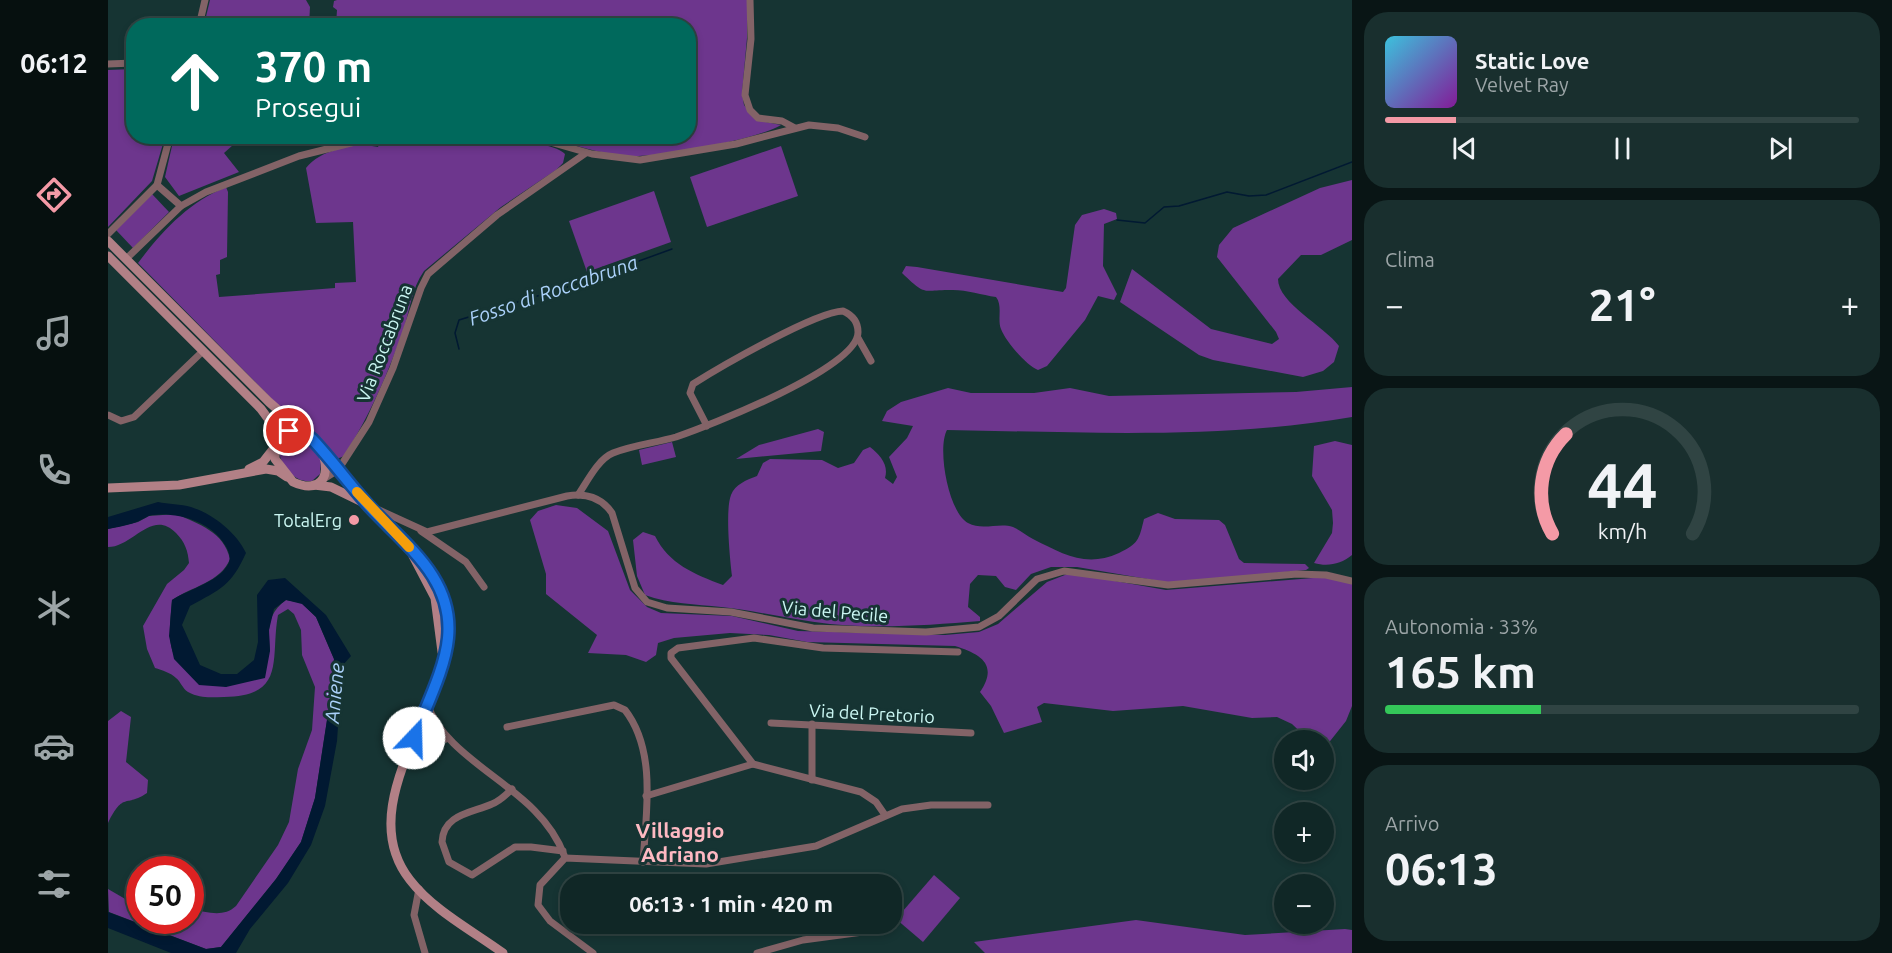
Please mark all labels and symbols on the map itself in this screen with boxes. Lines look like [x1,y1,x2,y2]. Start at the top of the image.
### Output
water label: Fosso di Roccabruna [466,250,641,330]
street label: Via Roccabruna [352,281,416,405]
pin [263,405,314,456]
place label: TotalErg [274,510,342,530]
marker: TotalErg [347,513,361,527]
street label: Via del Pecile [781,596,889,626]
water label: Aniene [320,662,348,725]
street label: Via del Pretorio [809,700,935,726]
position arrow [382,706,446,770]
district label: Villaggio Adriano [636,818,724,866]
speed limit sign: 50 [126,856,204,934]

